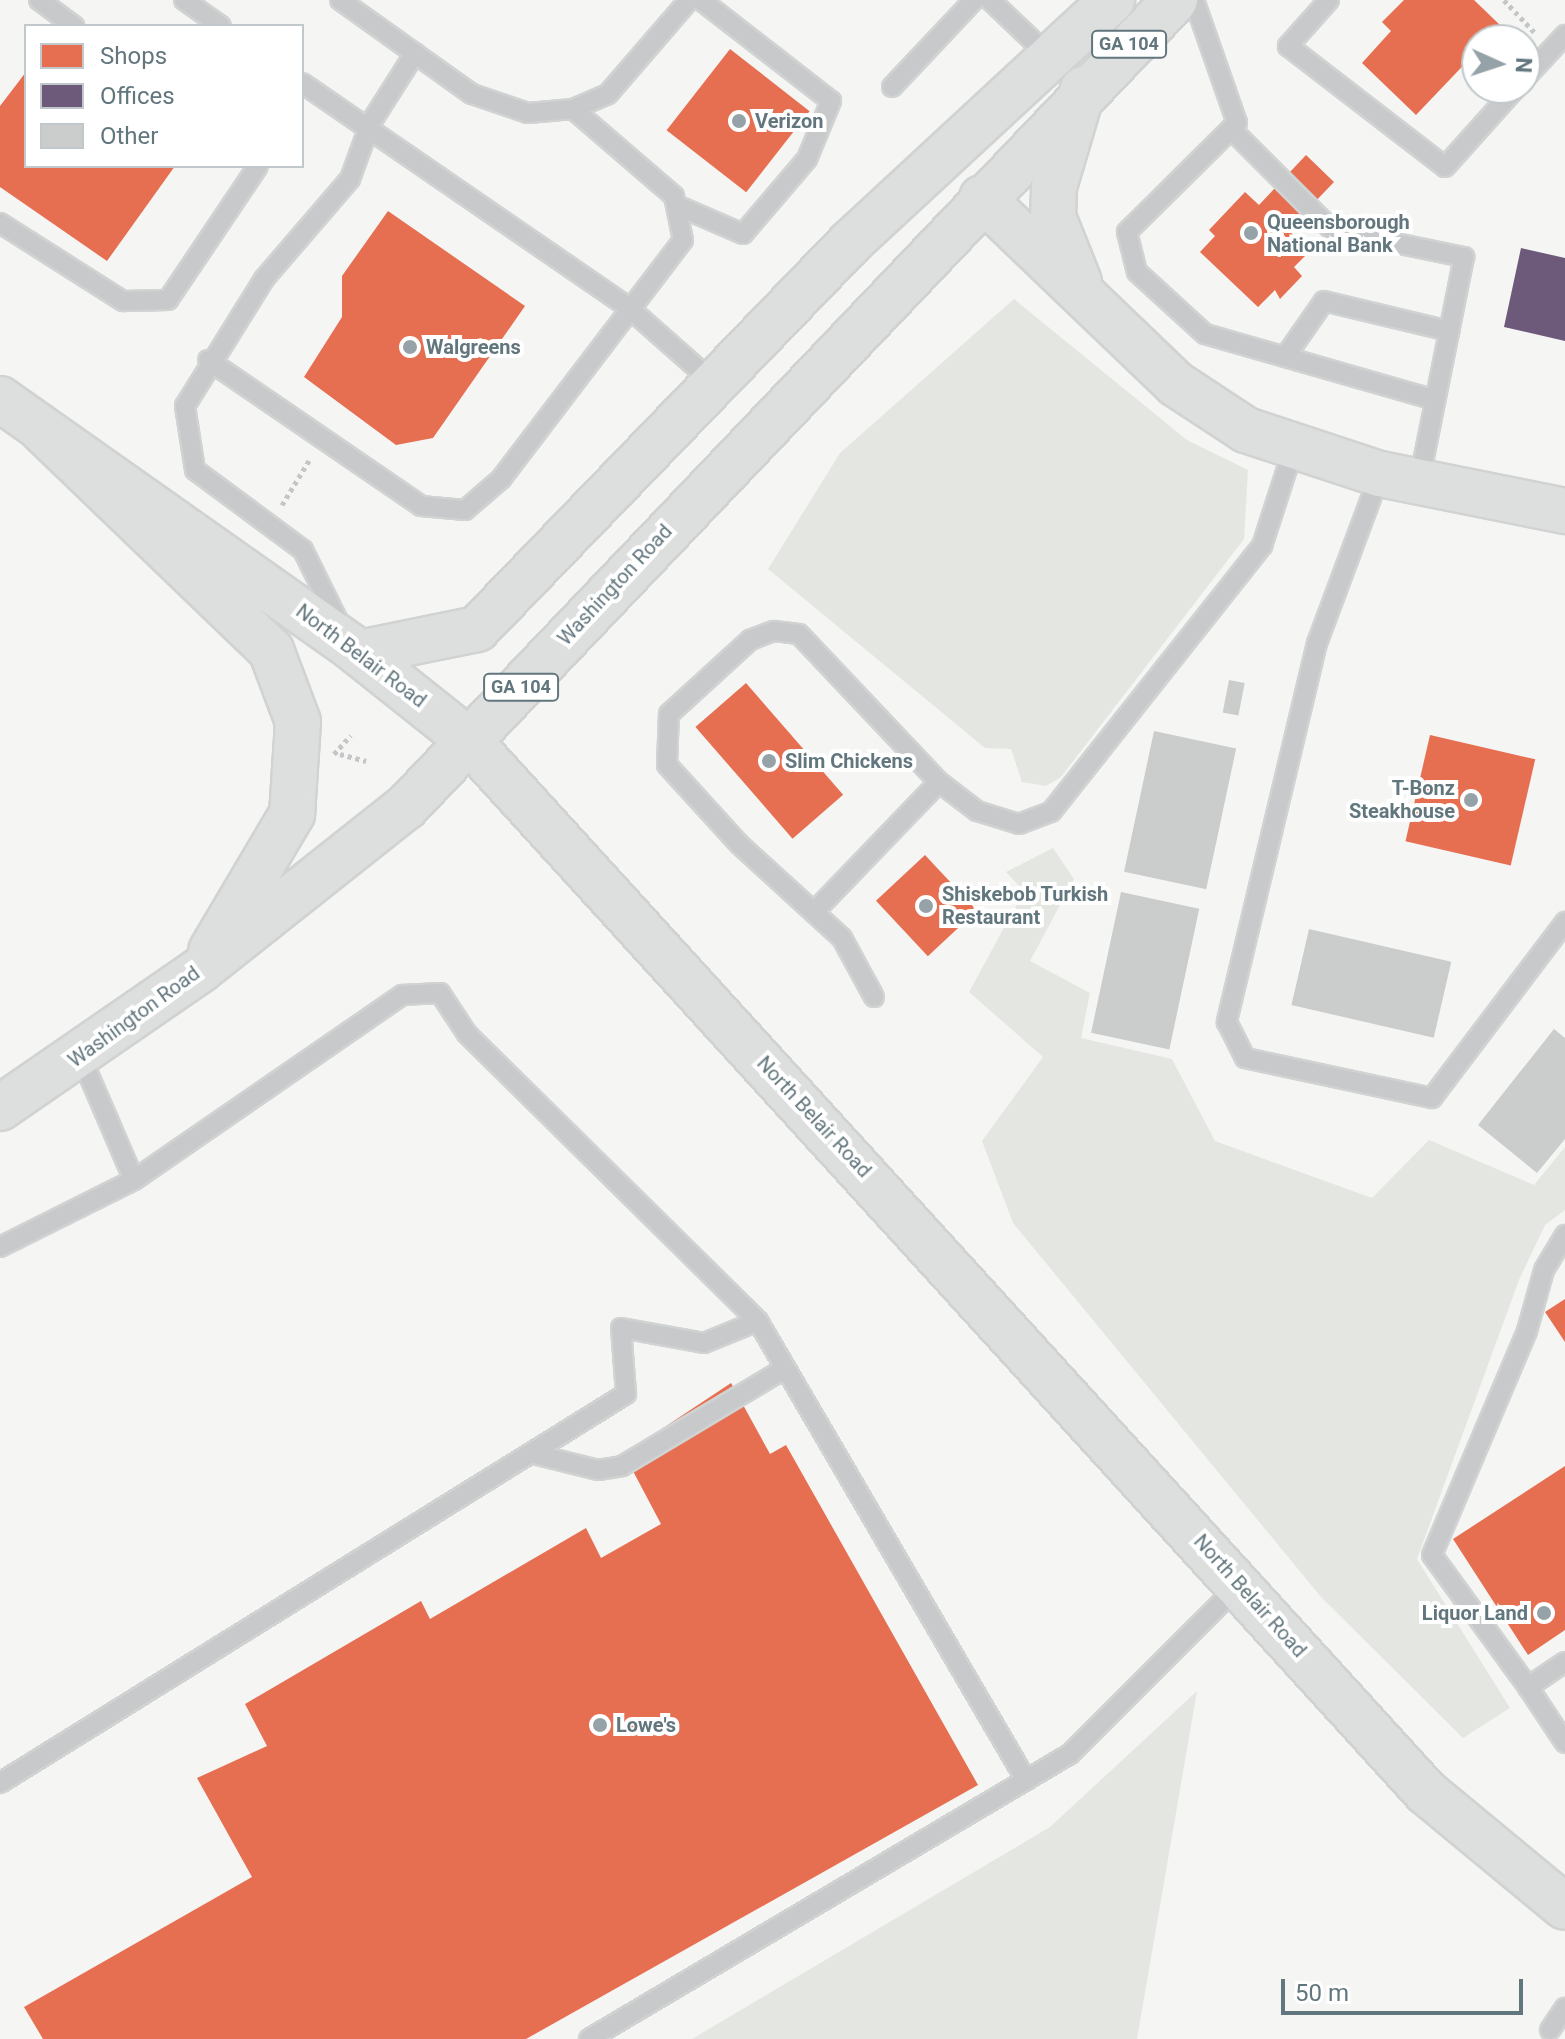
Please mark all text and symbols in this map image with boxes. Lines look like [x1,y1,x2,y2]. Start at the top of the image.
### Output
legend [24,24,304,168]
north arrow [1461,24,1541,104]
road number: GA 104 [1091,30,1167,58]
text: Shops [100,42,167,70]
text: N [1511,57,1536,74]
text: Offices [100,82,175,110]
place label: Verizon [755,109,824,133]
marker: Verizon [730,112,748,130]
text: Other [100,122,158,150]
place label: Queensborough National Bank [1267,210,1410,257]
marker: Queensborough National Bank [1242,224,1260,242]
place label: Walgreens [426,335,521,359]
marker: Walgreens [401,338,419,356]
street label: Washington Road [553,520,677,650]
street label: North Belair Road [291,599,431,713]
road number: GA 104 [483,673,559,701]
place label: Slim Chickens [785,749,913,773]
marker: Slim Chickens [760,752,778,770]
place label: T-Bonz Steakhouse [1349,776,1455,823]
marker: T-Bonz Steakhouse [1462,791,1480,809]
place label: Shiskebob Turkish Restaurant [942,882,1109,929]
marker: Shiskebob Turkish Restaurant [917,897,935,915]
street label: Washington Road [64,961,204,1073]
street label: North Belair Road [752,1051,876,1183]
street label: North Belair Road [1189,1530,1311,1662]
place label: Liquor Land [1422,1601,1528,1625]
marker: Liquor Land [1535,1604,1553,1622]
place label: Lowe's [616,1713,676,1737]
marker: Lowe's [591,1716,609,1734]
scale bar [1285,1963,1527,2013]
text: 50 m [1295,1979,1349,2007]

